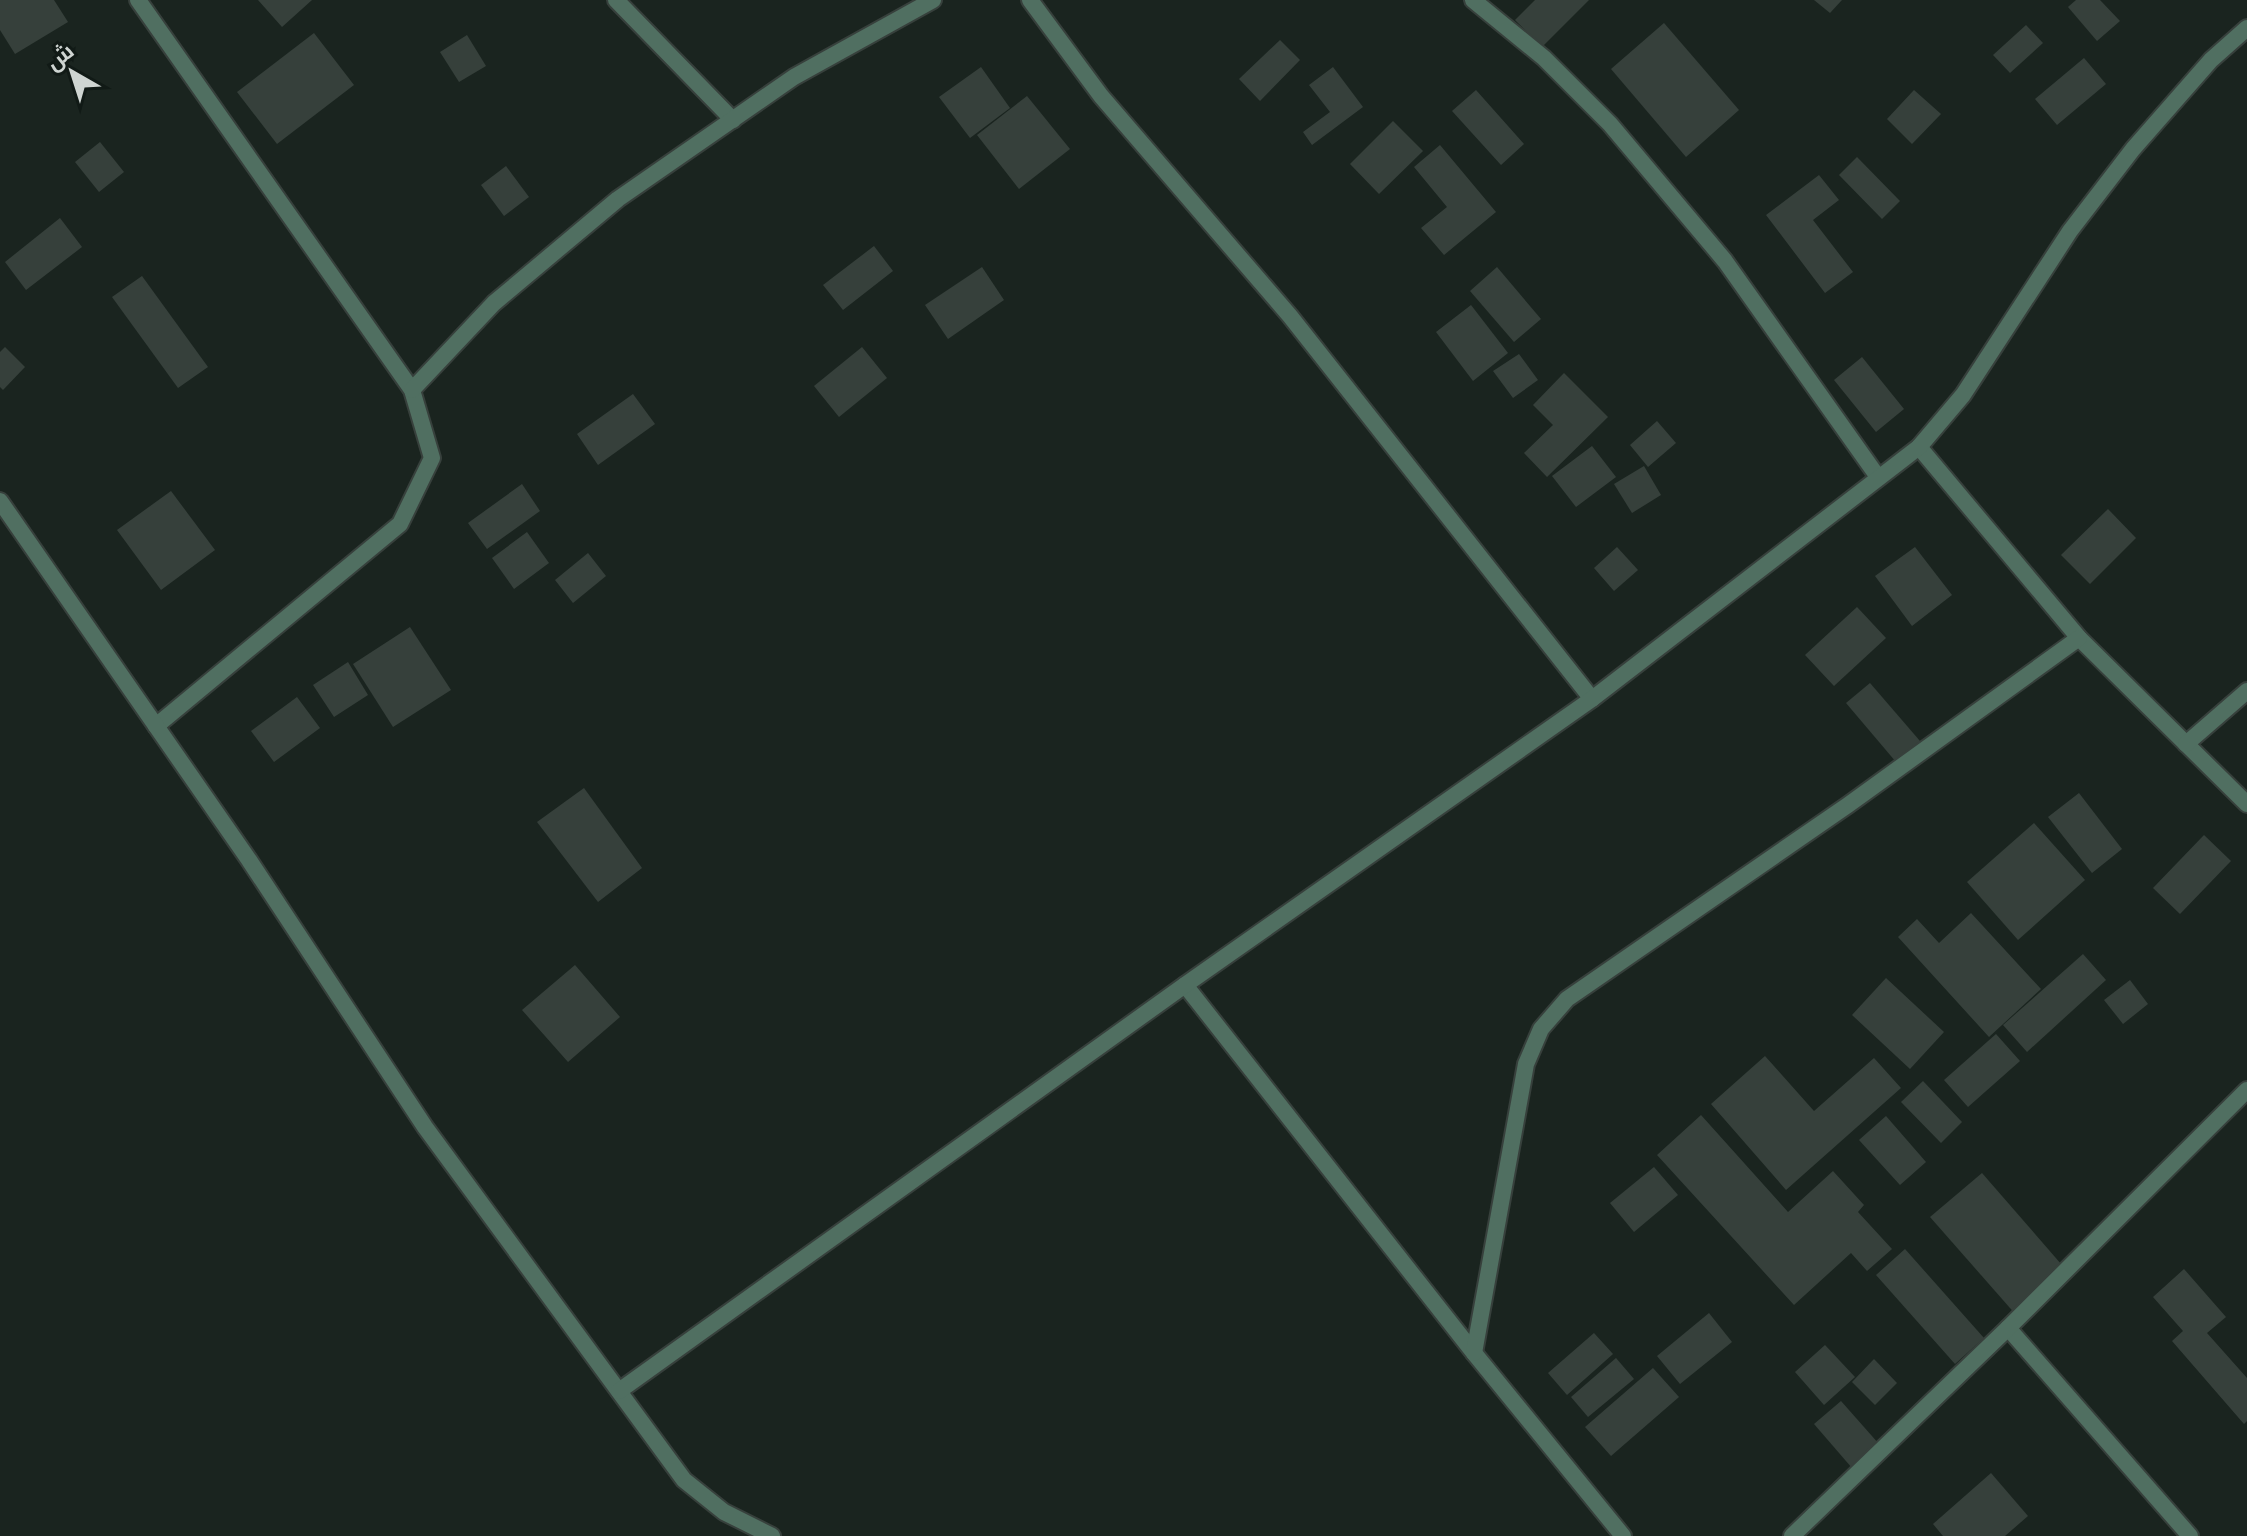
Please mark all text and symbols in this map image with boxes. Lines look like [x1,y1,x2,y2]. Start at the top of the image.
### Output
north arrow [32,32,112,112]
text: ش [40,37,79,76]

